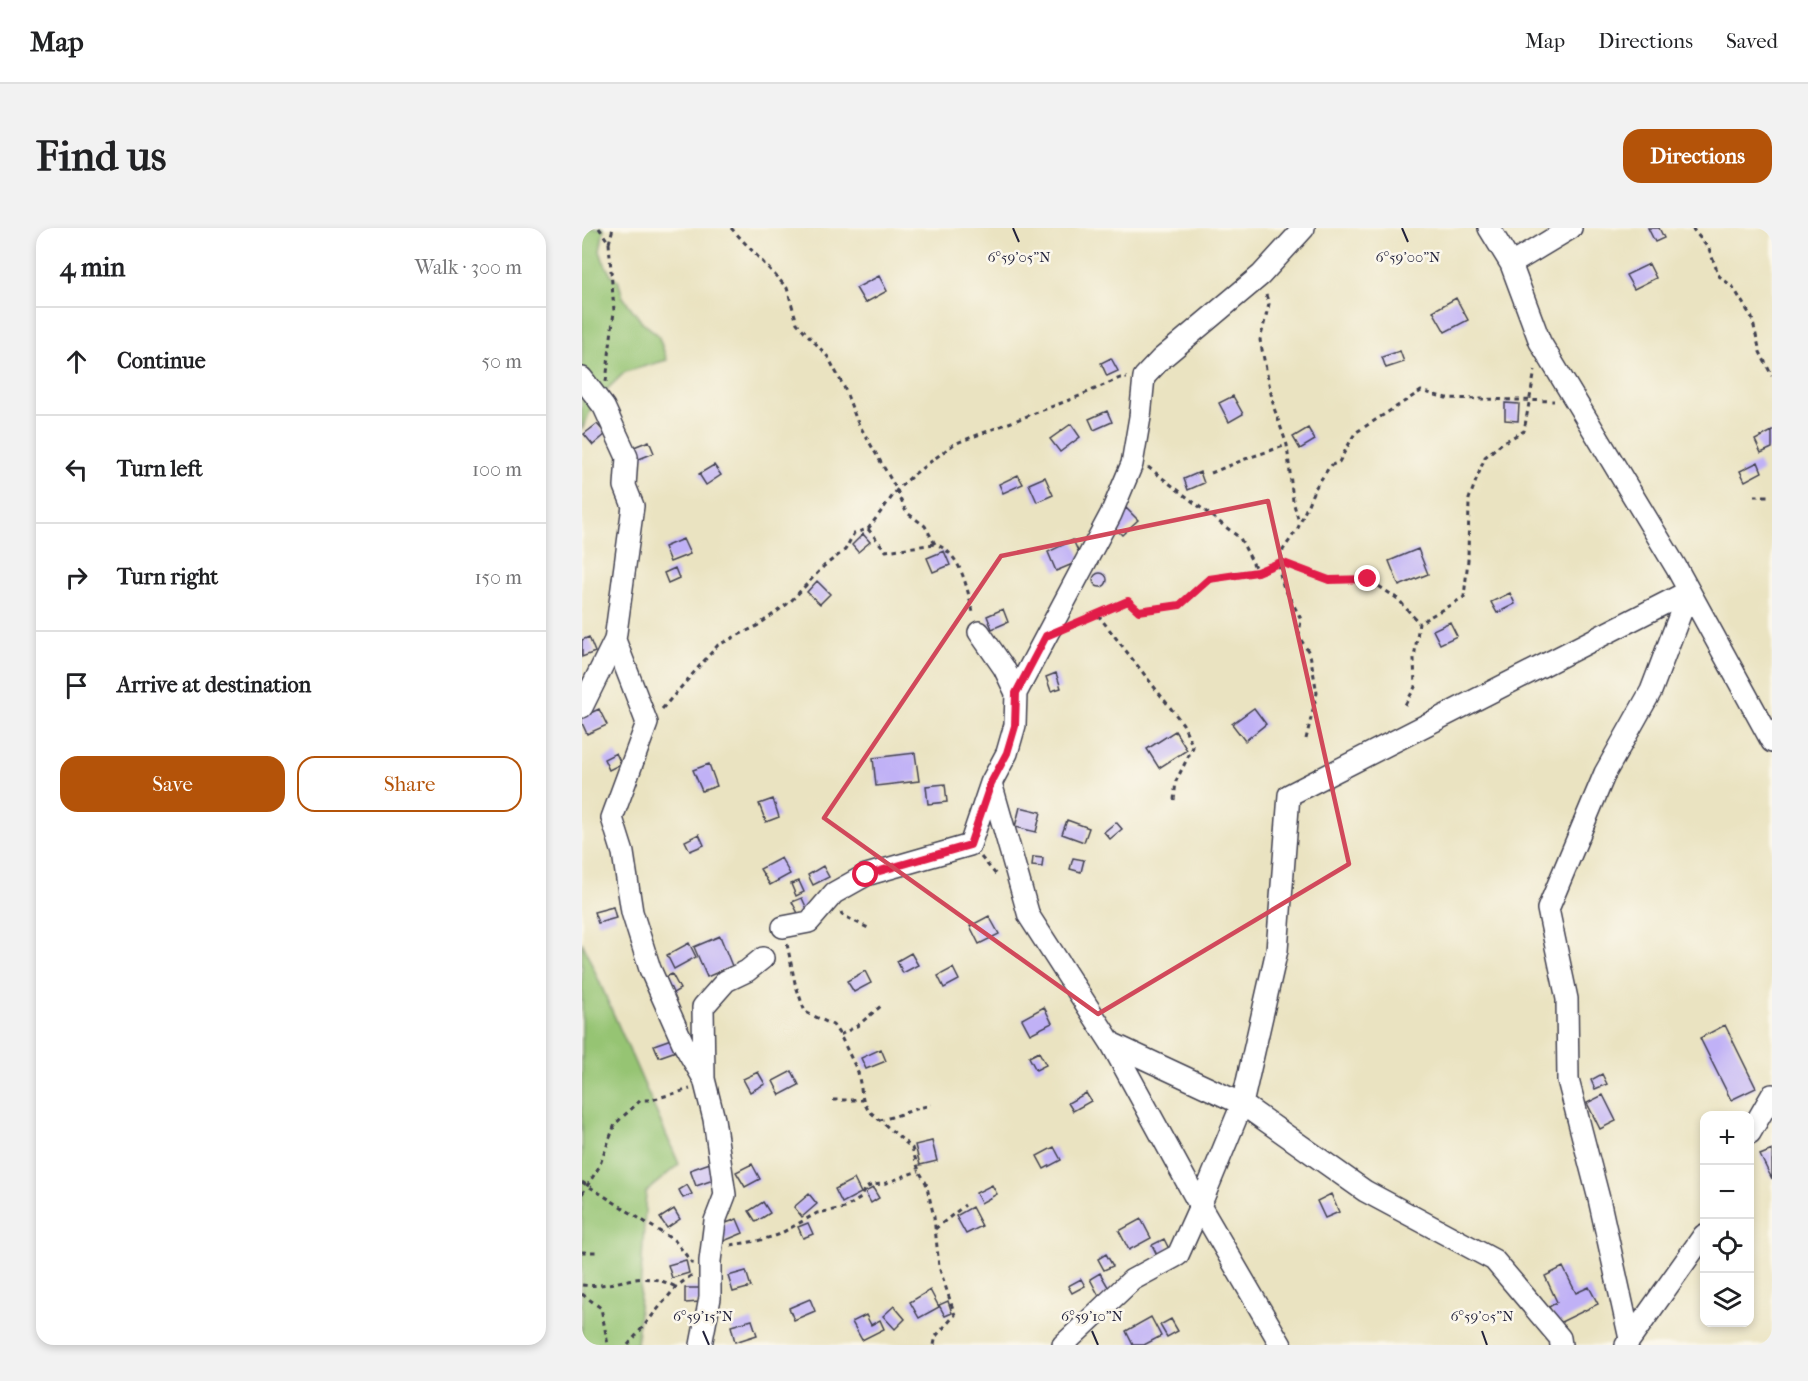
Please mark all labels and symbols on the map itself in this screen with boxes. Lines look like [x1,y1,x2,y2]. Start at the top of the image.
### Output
text: 6°59'05"N [987,248,1051,266]
text: 6°59'00"N [1376,248,1441,266]
route end [1354,565,1380,591]
route start [852,861,878,887]
text: 6°59'15"N [673,1307,734,1325]
text: 6°59'10"N [1061,1307,1124,1325]
text: 6°59'05"N [1450,1307,1514,1325]

